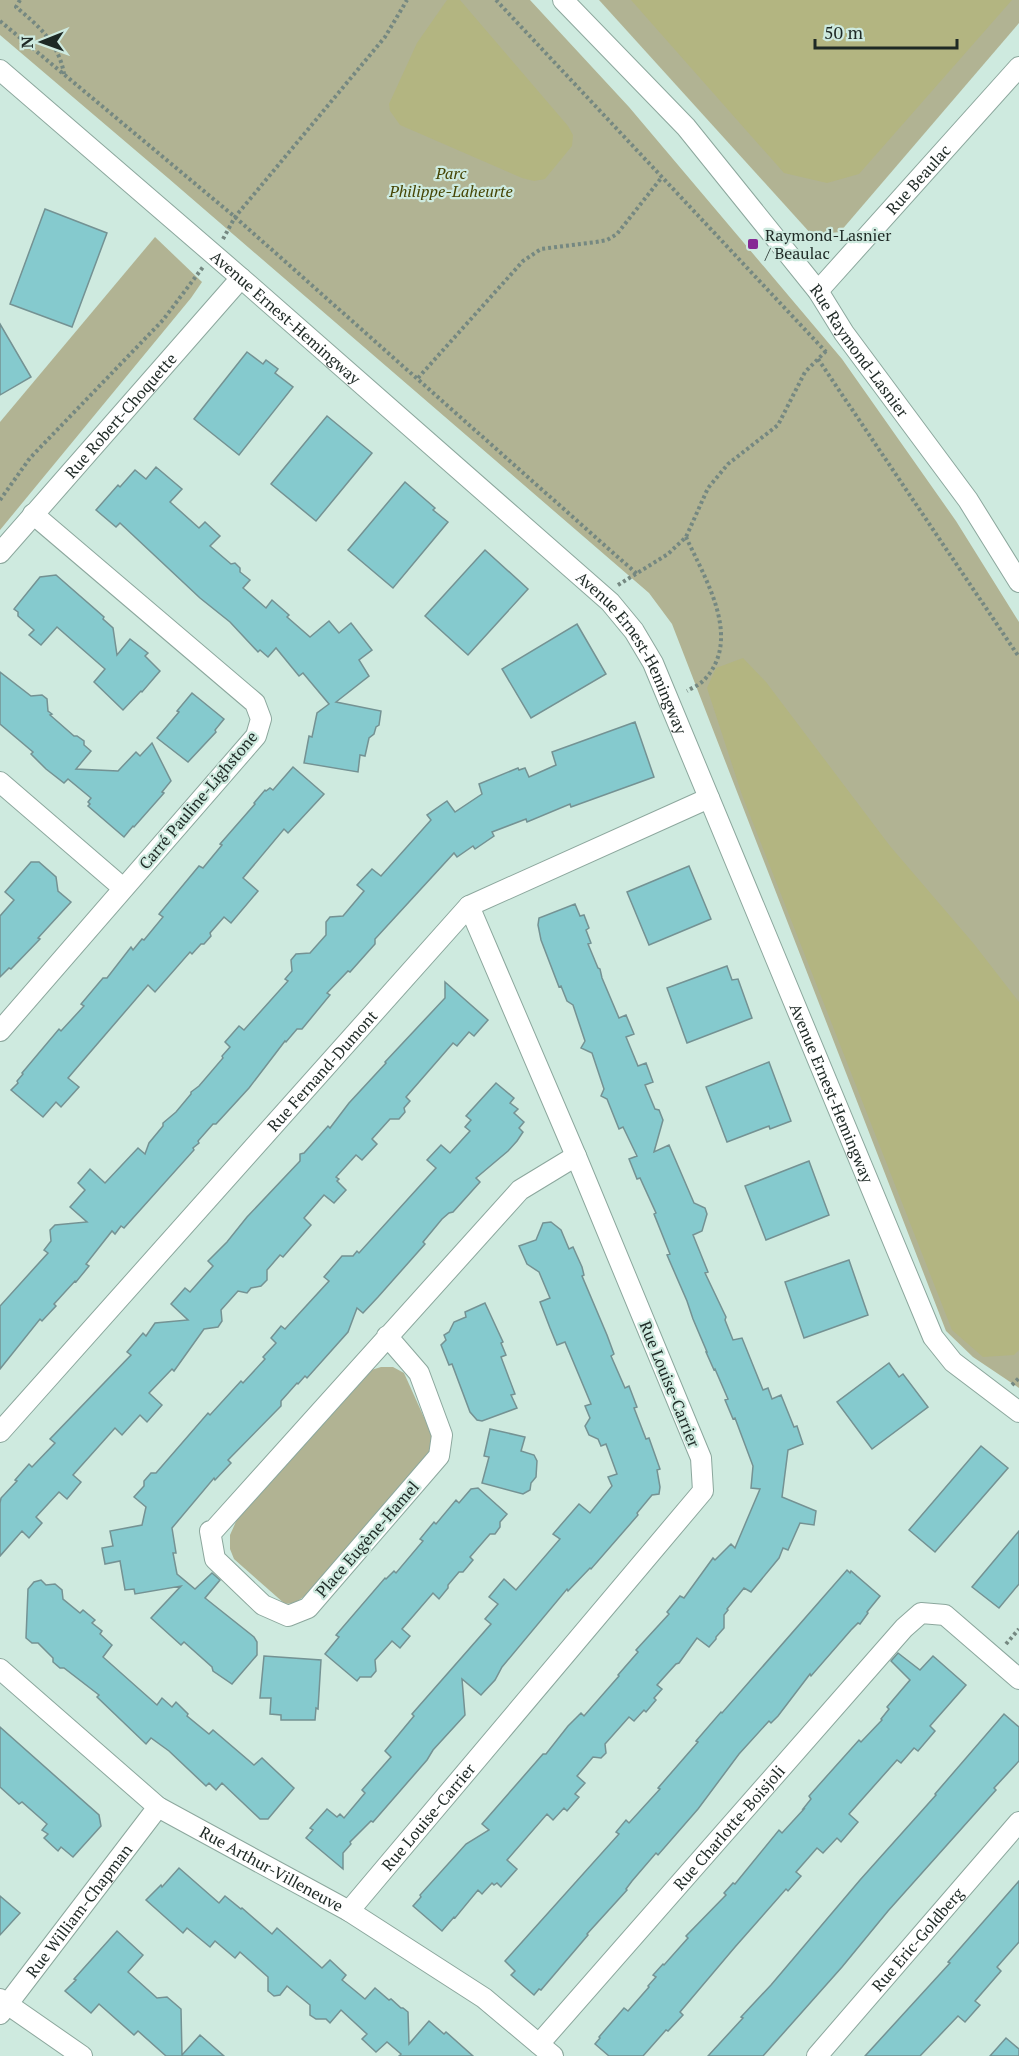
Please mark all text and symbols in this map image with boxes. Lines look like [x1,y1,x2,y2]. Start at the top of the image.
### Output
north arrow [12,12,72,72]
scale bar [815,12,958,50]
text: 50 m [824,20,864,44]
text: N [16,36,38,49]
street label: Rue Beaulac [881,140,955,219]
park label: Parc Philippe-Laheurte [388,162,513,202]
place label: Raymond-Lasnier / Beaulac [764,224,892,264]
marker: Raymond-Lasnier / Beaulac [746,237,760,251]
street label: Avenue Ernest-Hemingway [206,246,366,390]
street label: Rue Raymond-Lasnier [805,279,914,422]
street label: Rue Robert-Choquette [60,348,182,483]
street label: Avenue Ernest-Hemingway [571,566,693,738]
street label: Carré Pauline-Lighstone [134,726,262,874]
street label: Avenue Ernest-Hemingway [785,1000,879,1187]
street label: Rue Fernand-Dumont [262,1005,382,1136]
street label: Rue Louise-Carrier [635,1318,706,1451]
street label: Place Eugène-Hamel [310,1476,424,1602]
street label: Rue Louise-Carrier [376,1758,481,1875]
street label: Rue Charlotte-Boisjoli [668,1760,790,1895]
street label: Rue Arthur-Villeneuve [196,1821,347,1917]
street label: Rue William-Chapman [21,1839,137,1982]
street label: Rue Eric-Goldberg [867,1882,969,1996]

